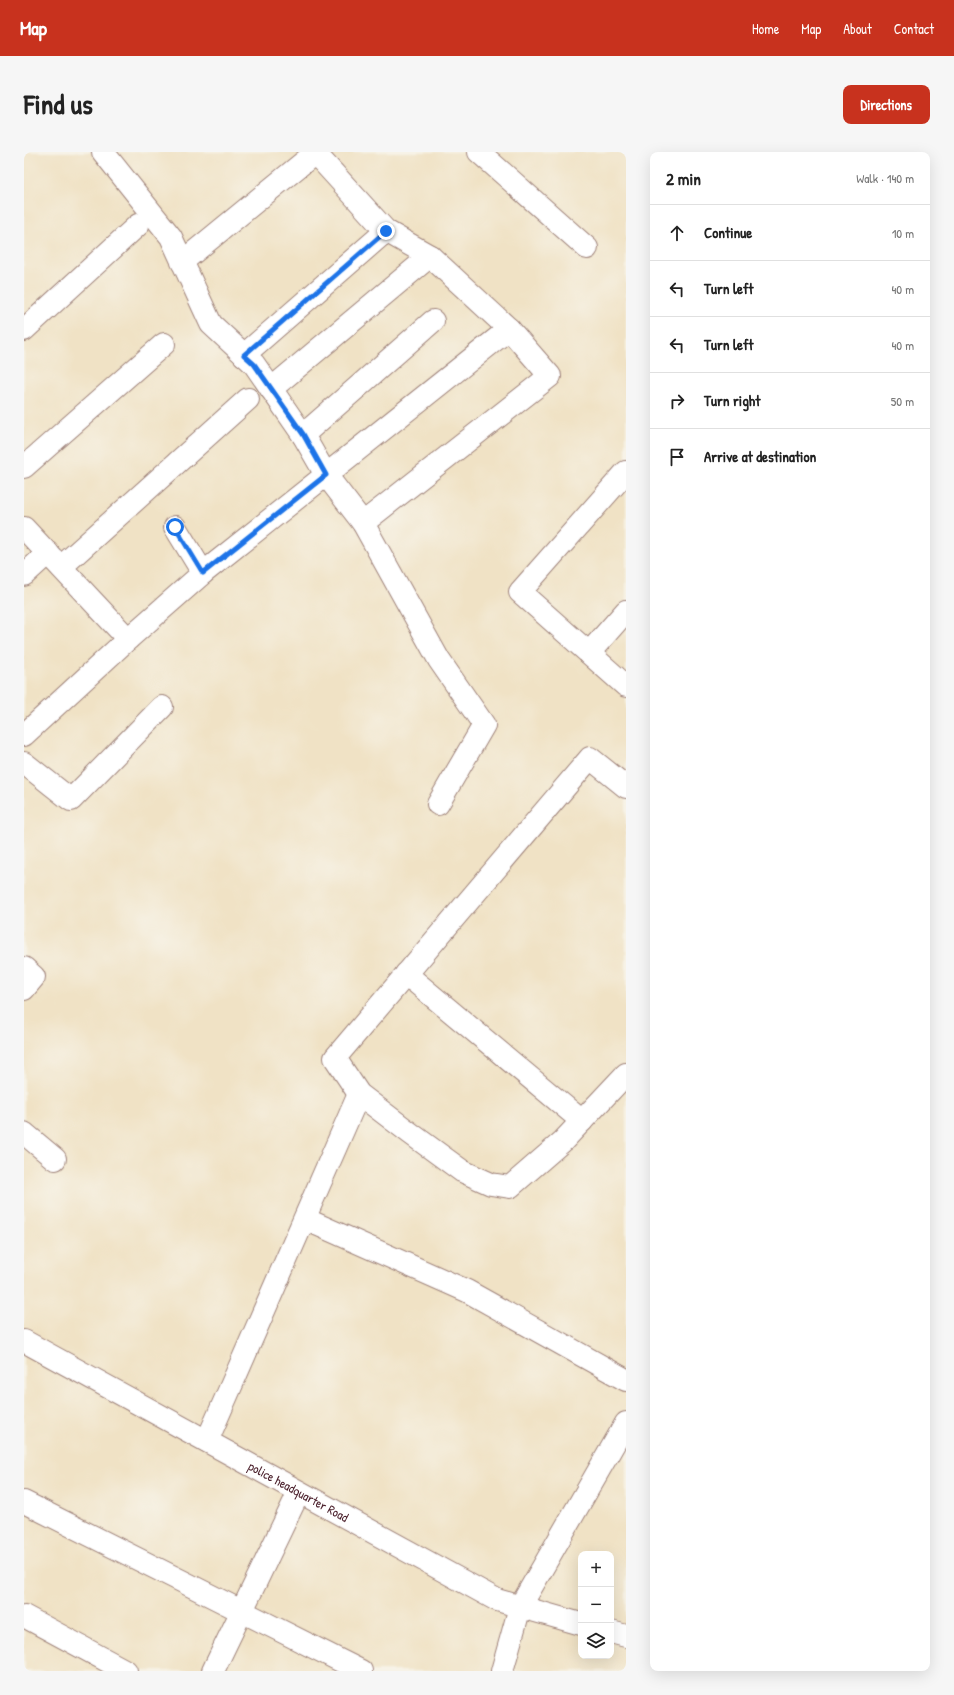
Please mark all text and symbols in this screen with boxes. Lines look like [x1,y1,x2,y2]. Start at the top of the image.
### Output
text: Map [20,15,47,41]
text: Home [752,19,779,38]
text: Map [801,19,821,38]
text: About [843,19,872,38]
text: Contact [894,19,934,38]
text: Find us [24,85,93,123]
button: Directions [843,85,930,124]
text: 2 min [666,167,701,190]
text: Walk · 140 m [856,169,914,187]
route end [377,222,395,240]
icon: ahead [666,222,688,244]
text: Continue [704,222,752,243]
text: 10 m [892,224,914,242]
icon: left [666,278,688,300]
text: Turn left [704,278,754,299]
text: 40 m [891,280,914,298]
icon: left [666,334,688,356]
text: Turn left [704,334,754,355]
text: 40 m [891,336,914,354]
icon: right [666,390,688,412]
text: Turn right [704,390,760,411]
text: 50 m [891,392,914,410]
icon: arrive [666,446,688,468]
text: Arrive at destination [704,446,816,467]
route start [166,518,184,536]
street label: police headquarter Road [245,1457,352,1526]
map controls [578,1551,614,1659]
button: + [578,1551,614,1587]
button: − [578,1587,614,1623]
button: layers [578,1623,614,1659]

